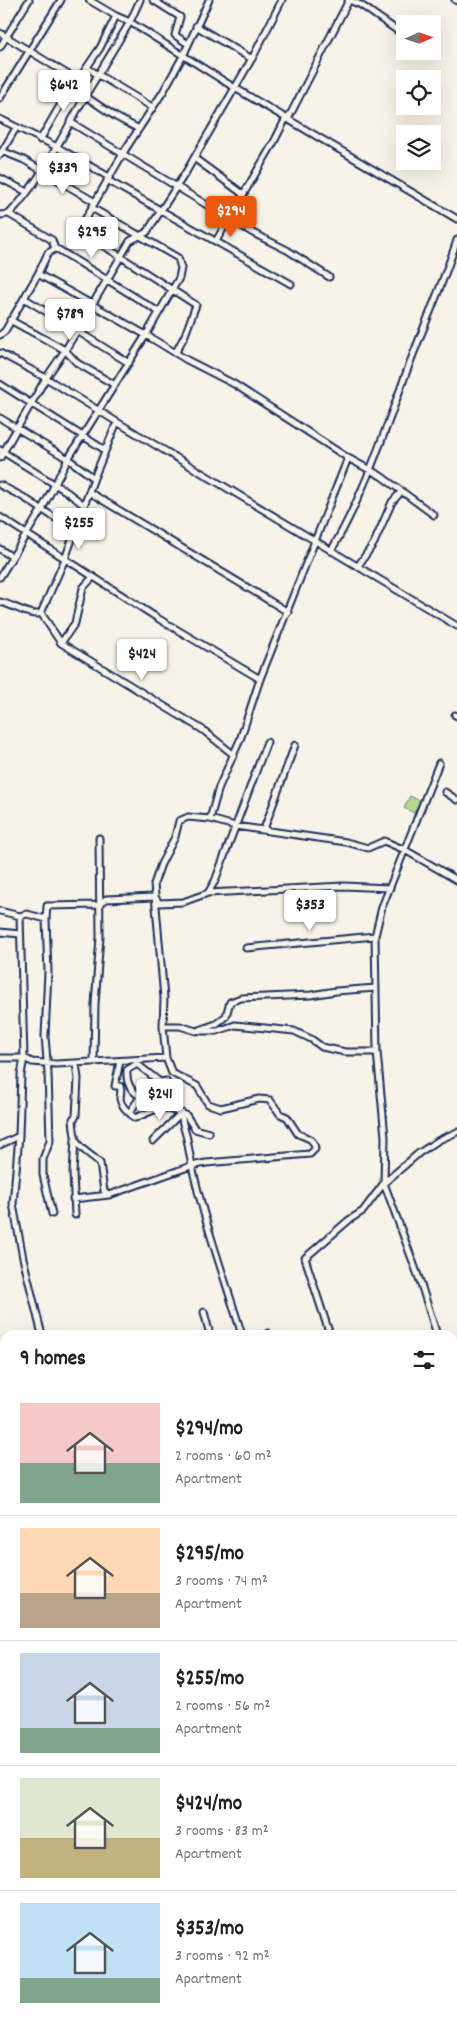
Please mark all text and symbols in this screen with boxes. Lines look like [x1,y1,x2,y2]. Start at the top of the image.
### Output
north arrow [396,15,441,60]
map controls [396,15,441,170]
pin: $642 [34,70,94,112]
button: locate [396,70,441,115]
text: $642 [49,74,79,97]
button: layers [396,125,441,170]
pin: $339 [33,152,93,195]
text: $339 [48,157,78,180]
pin: $294 [201,196,261,238]
text: $294 [216,200,246,223]
pin: $295 [62,216,122,259]
text: $295 [77,221,107,244]
pin: $789 [40,298,100,341]
text: $789 [56,303,84,326]
pin: $255 [49,508,109,550]
text: $255 [64,512,94,535]
pin: $424 [112,638,172,681]
text: $424 [128,643,156,666]
pin: $353 [280,890,340,932]
text: $353 [295,894,325,917]
pin: $241 [130,1078,190,1121]
text: $241 [147,1083,173,1106]
text: 9 homes [20,1345,86,1375]
icon: filters [410,1346,438,1374]
text: $294/mo [175,1415,243,1445]
icon: home [60,1423,120,1483]
text: 2 rooms · 60 m² [175,1445,272,1468]
text: Apartment [175,1468,242,1491]
text: $295/mo [175,1540,244,1570]
icon: home [60,1548,120,1608]
text: 3 rooms · 74 m² [175,1570,268,1593]
text: Apartment [175,1593,242,1616]
text: $255/mo [175,1665,244,1695]
icon: home [60,1673,120,1733]
text: 2 rooms · 56 m² [175,1695,270,1718]
text: Apartment [175,1718,242,1741]
text: $424/mo [175,1790,242,1820]
icon: home [60,1798,120,1858]
text: 3 rooms · 83 m² [175,1820,269,1843]
text: Apartment [175,1843,242,1866]
text: $353/mo [175,1915,244,1945]
icon: home [60,1923,120,1983]
text: 3 rooms · 92 m² [175,1945,269,1968]
text: Apartment [175,1968,242,1991]

